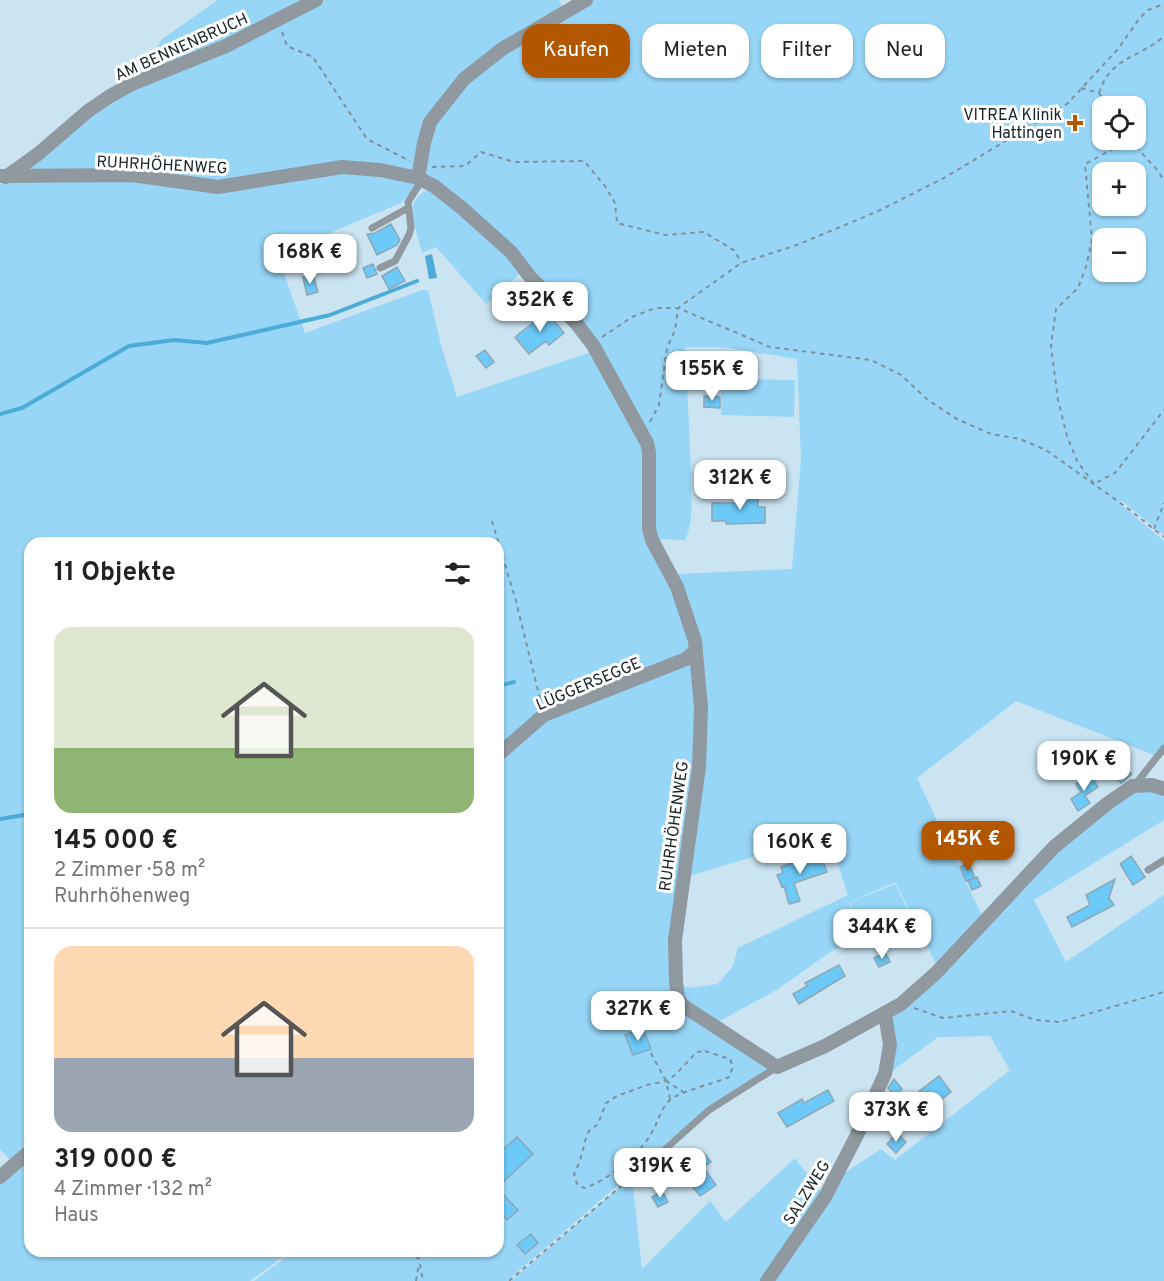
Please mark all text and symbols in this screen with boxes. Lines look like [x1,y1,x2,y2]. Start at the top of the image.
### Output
street label: AM BENNENBRUCH [112,9,252,86]
chip: Kaufen [522,24,630,78]
chip: Mieten [642,24,749,78]
chip: Filter [761,24,853,78]
chip: Neu [865,24,945,78]
map controls [1092,96,1146,282]
button: locate [1092,96,1146,150]
place label: VITREA Klinik Hattingen [963,106,1062,144]
marker: VITREA Klinik Hattingen [1066,114,1084,132]
street label: RUHRHÖHENWEG [96,151,228,179]
button: + [1092,162,1146,216]
button: − [1092,228,1146,282]
pin: 168K € [261,234,359,285]
text: 168K € [278,240,342,266]
pin: 352K € [491,282,589,333]
text: 352K € [506,288,574,314]
pin: 155K € [663,351,761,402]
text: 155K € [680,357,744,383]
pin: 312K € [691,460,789,511]
text: 312K € [708,466,772,492]
text: 11 Objekte [54,557,176,590]
icon: filters [441,557,474,590]
street label: LÜGGERSEGGE [533,652,644,716]
icon: home [210,666,318,774]
pin: 190K € [1035,741,1133,792]
text: 190K € [1051,747,1117,773]
street label: RUHRHÖHENWEG [654,760,694,893]
pin: 145K € [919,821,1017,872]
pin: 160K € [751,824,849,875]
text: 145 000 € [54,825,178,858]
text: 145K € [936,827,1000,853]
text: 160K € [767,830,833,856]
text: 2 Zimmer · 58 m² [54,858,205,884]
text: Ruhrhöhenweg [54,884,190,910]
pin: 344K € [833,909,931,960]
text: 344K € [847,915,917,941]
icon: home [210,985,318,1093]
pin: 327K € [589,991,687,1042]
text: 327K € [605,997,671,1023]
pin: 373K € [847,1092,945,1143]
text: 373K € [863,1098,929,1124]
text: 319 000 € [54,1144,177,1177]
pin: 319K € [611,1148,709,1199]
text: 319K € [628,1154,692,1180]
street label: SALZWEG [780,1157,835,1229]
text: 4 Zimmer · 132 m² [54,1177,212,1203]
text: Haus [54,1203,99,1229]

